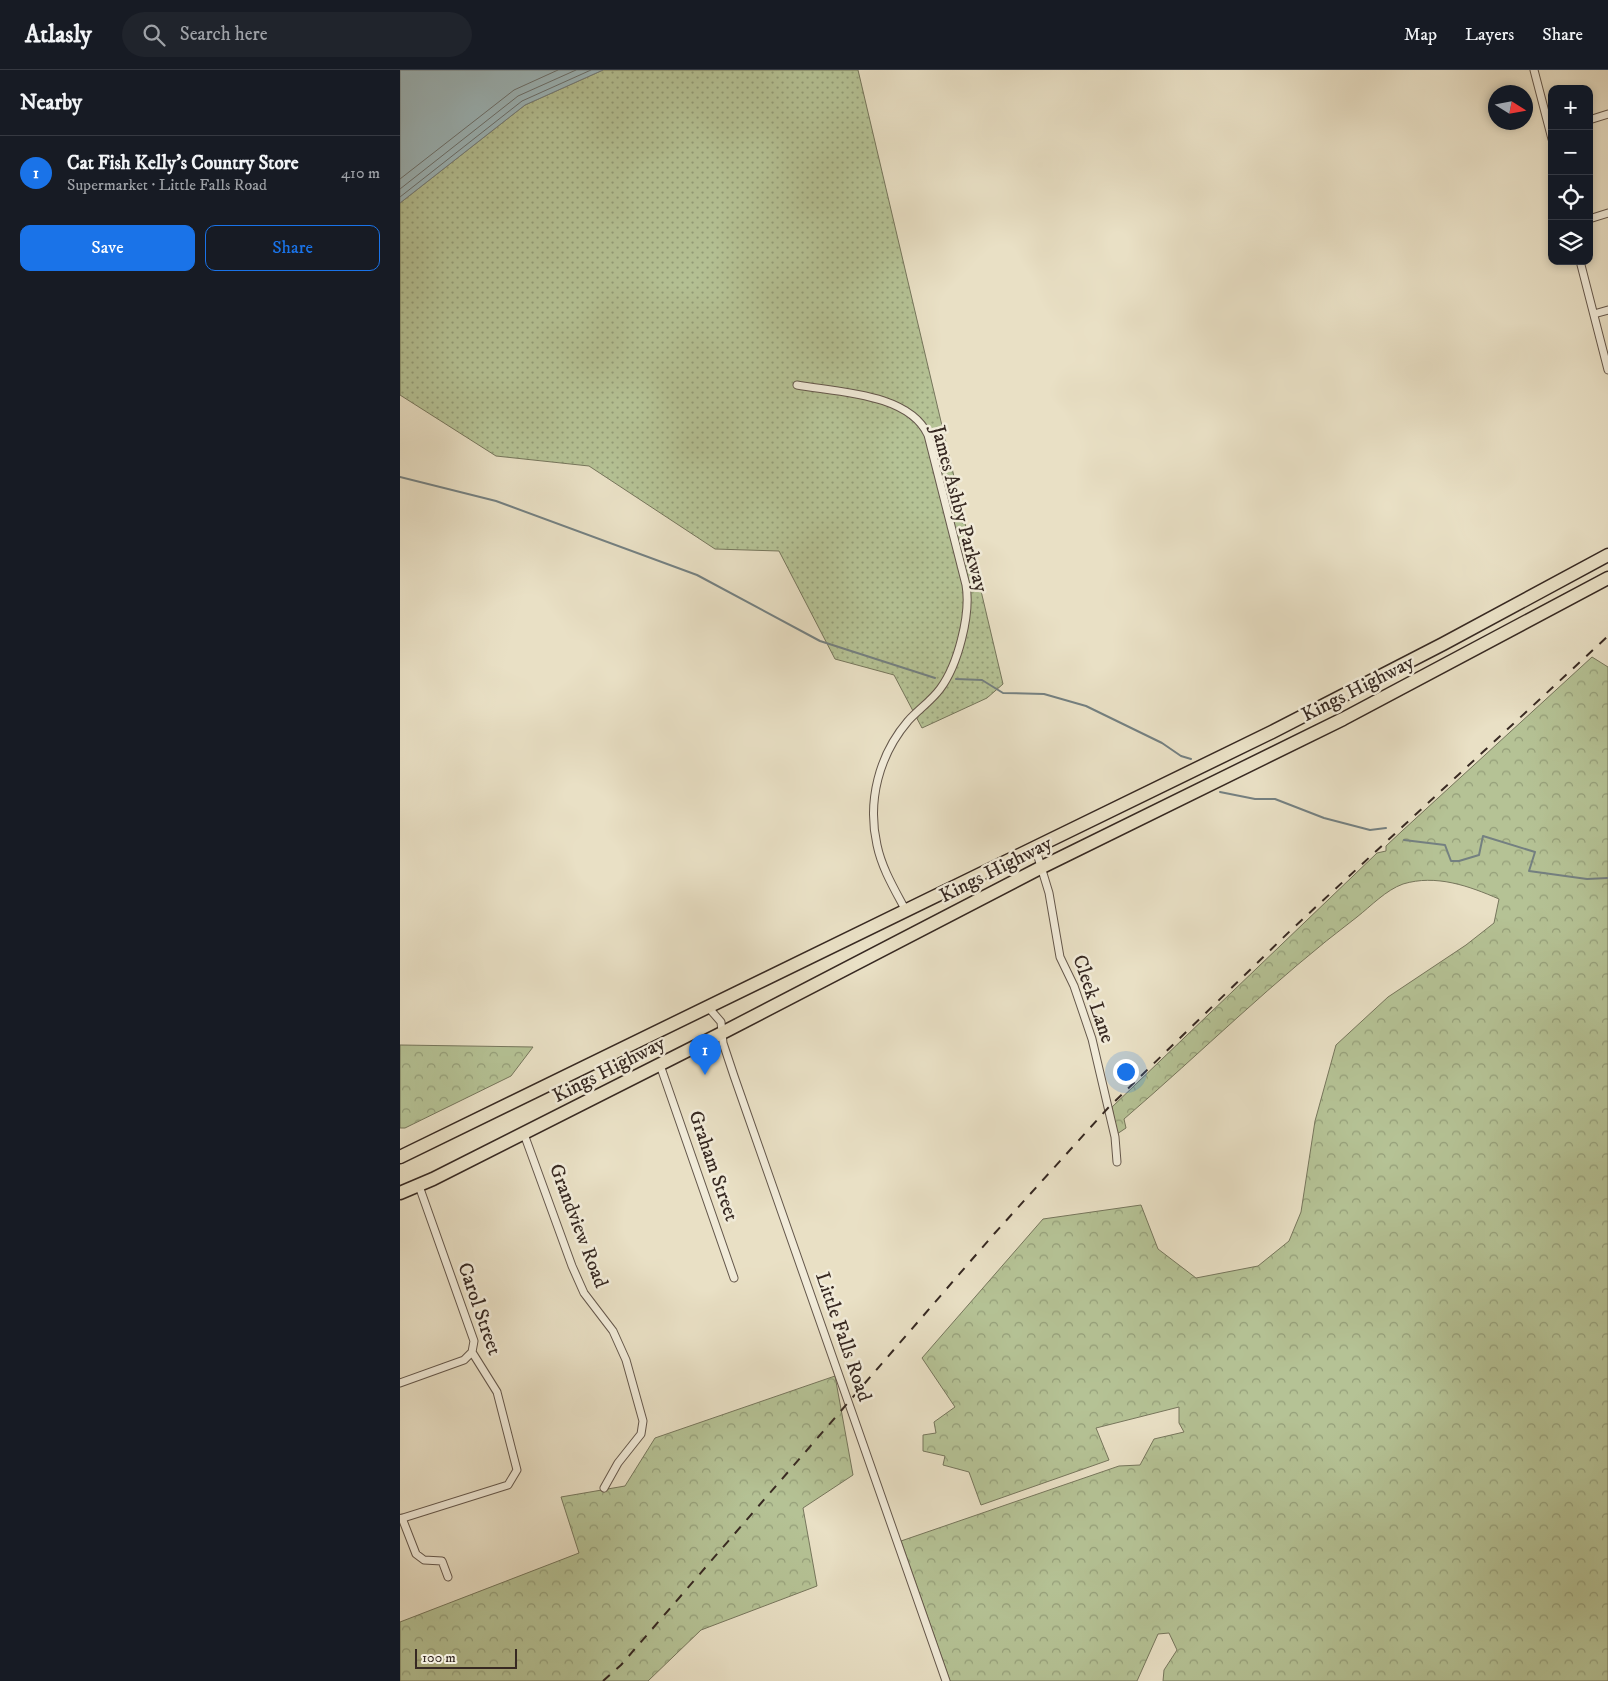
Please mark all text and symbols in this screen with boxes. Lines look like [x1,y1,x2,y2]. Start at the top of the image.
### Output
search box [122,12,472,57]
text: Atlasly [25,20,92,50]
icon: search [140,21,168,49]
text: Search here [180,23,268,46]
text: Map [1404,24,1437,46]
text: Layers [1465,24,1514,46]
text: Share [1542,24,1583,46]
north arrow [1488,85,1533,130]
map controls [1548,85,1593,265]
button: + [1548,85,1593,130]
text: Nearby [20,90,82,116]
button: − [1548,130,1593,175]
text: Cat Fish Kelly's Country Store [67,152,299,175]
text: 1 [33,163,39,183]
text: 410 m [341,163,380,183]
text: Supermarket · Little Falls Road [67,175,267,195]
button: locate [1548,175,1593,220]
button: layers [1548,220,1593,265]
button: Save [20,225,195,271]
button: Share [205,225,380,271]
street label: James Ashby Parkway [924,421,993,595]
street label: Kings Highway [1298,650,1419,728]
street label: Kings Highway [936,831,1057,909]
street label: Cleek Lane [1066,952,1120,1046]
street label: Kings Highway [549,1031,670,1109]
pin: 1 [689,1034,721,1075]
your location [1113,1059,1139,1085]
street label: Graham Street [682,1107,744,1225]
street label: Grandview Road [543,1160,613,1292]
street label: Carol Street [451,1259,507,1359]
street label: Little Falls Road [809,1269,877,1405]
scale bar [415,1646,518,1669]
text: 100 m [422,1649,456,1667]

